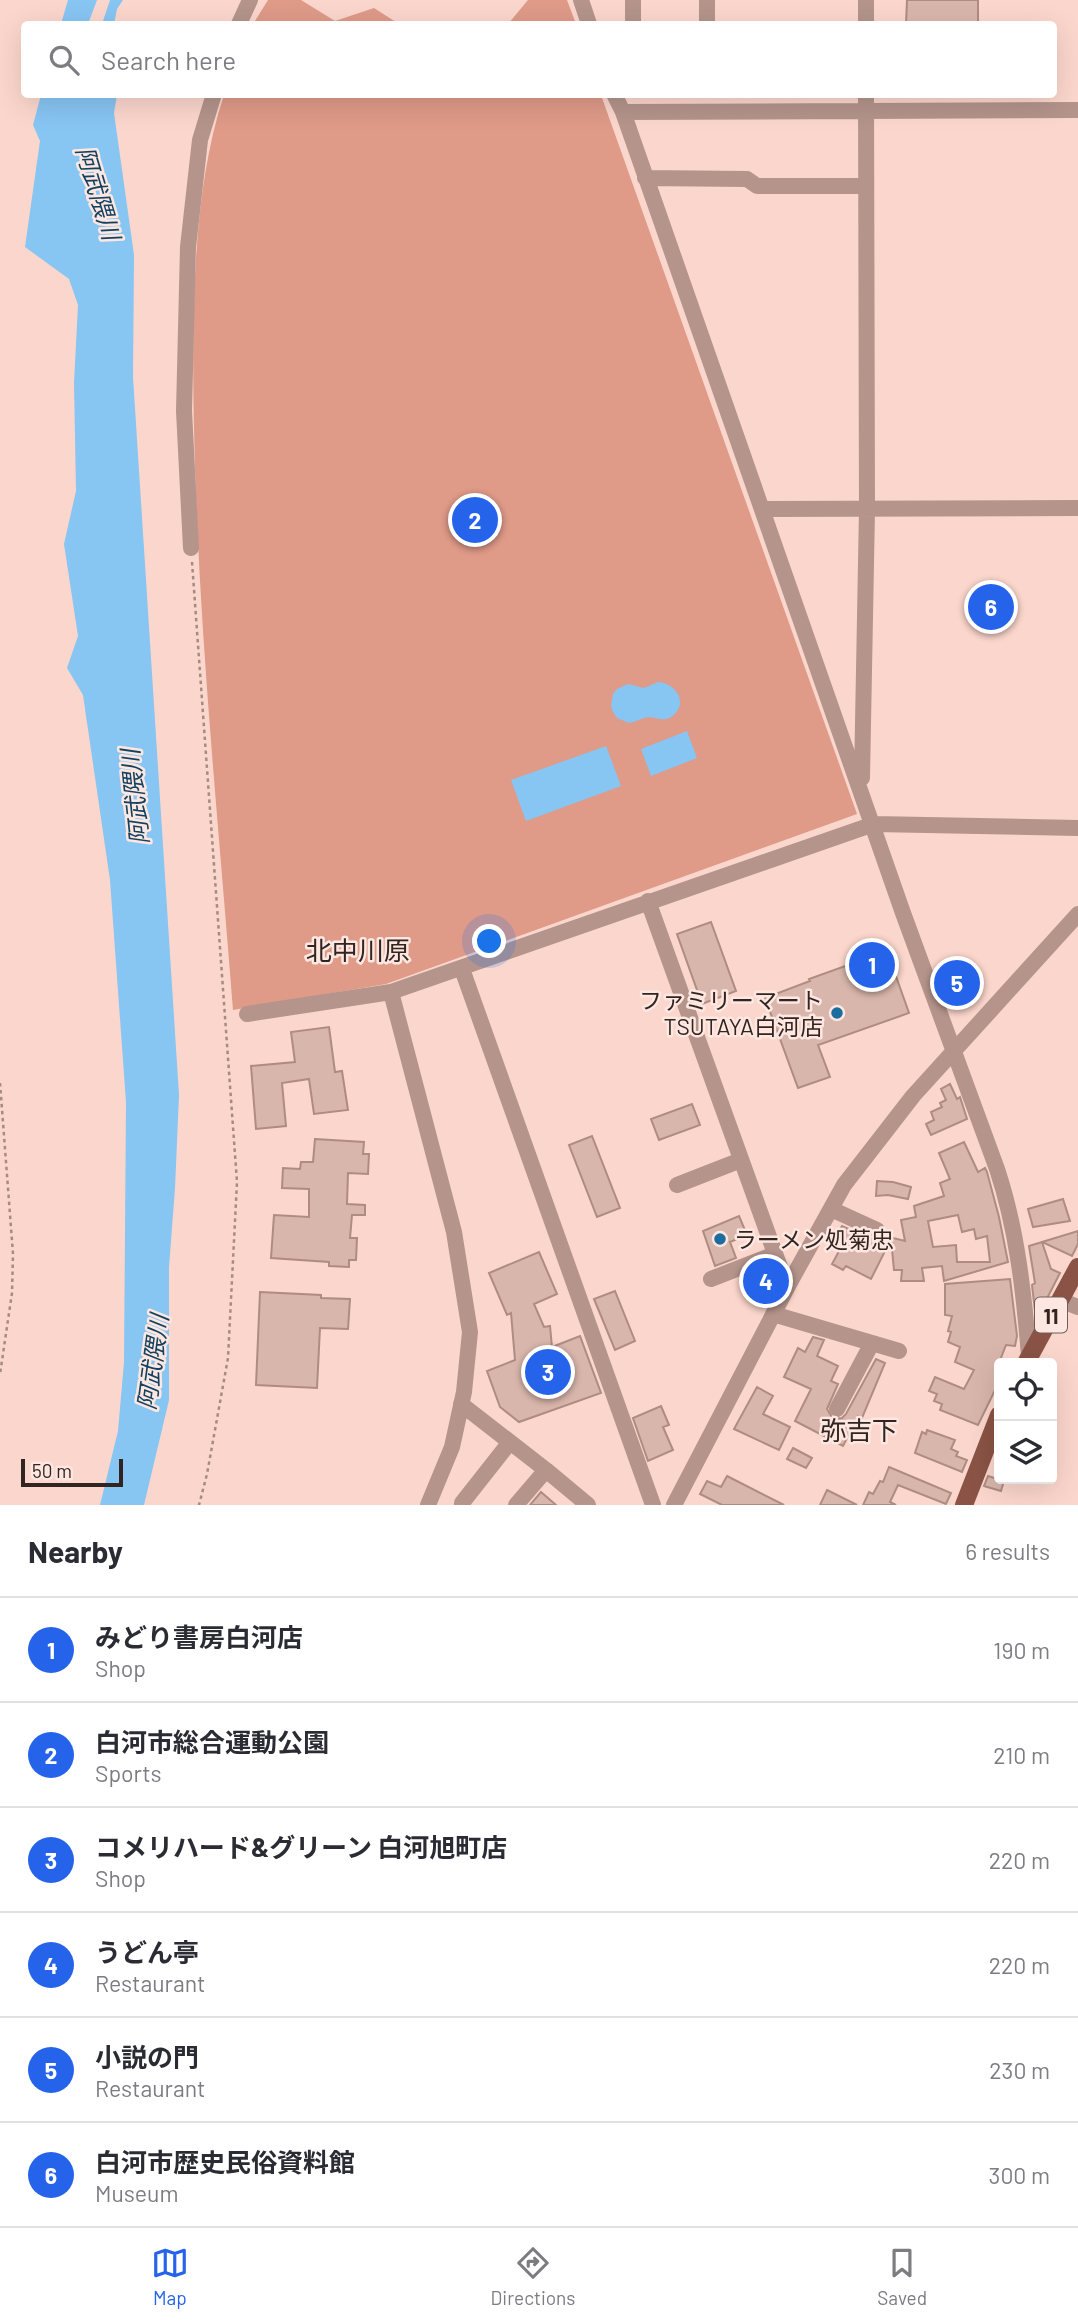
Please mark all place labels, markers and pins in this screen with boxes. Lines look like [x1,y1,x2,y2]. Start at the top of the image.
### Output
pin: 2 [452,494,498,546]
pin: 6 [968,581,1014,633]
pin: 1 [849,939,895,991]
pin: 5 [934,957,980,1009]
place label: ファミリーマート TSUTAYA白河店 [639,986,823,1040]
marker: ファミリーマート TSUTAYA白河店 [829,1005,845,1021]
place label: ラーメン処菊忠 [734,1225,894,1253]
marker: ラーメン処菊忠 [712,1231,728,1247]
pin: 4 [743,1255,789,1307]
pin: 3 [525,1346,571,1398]

